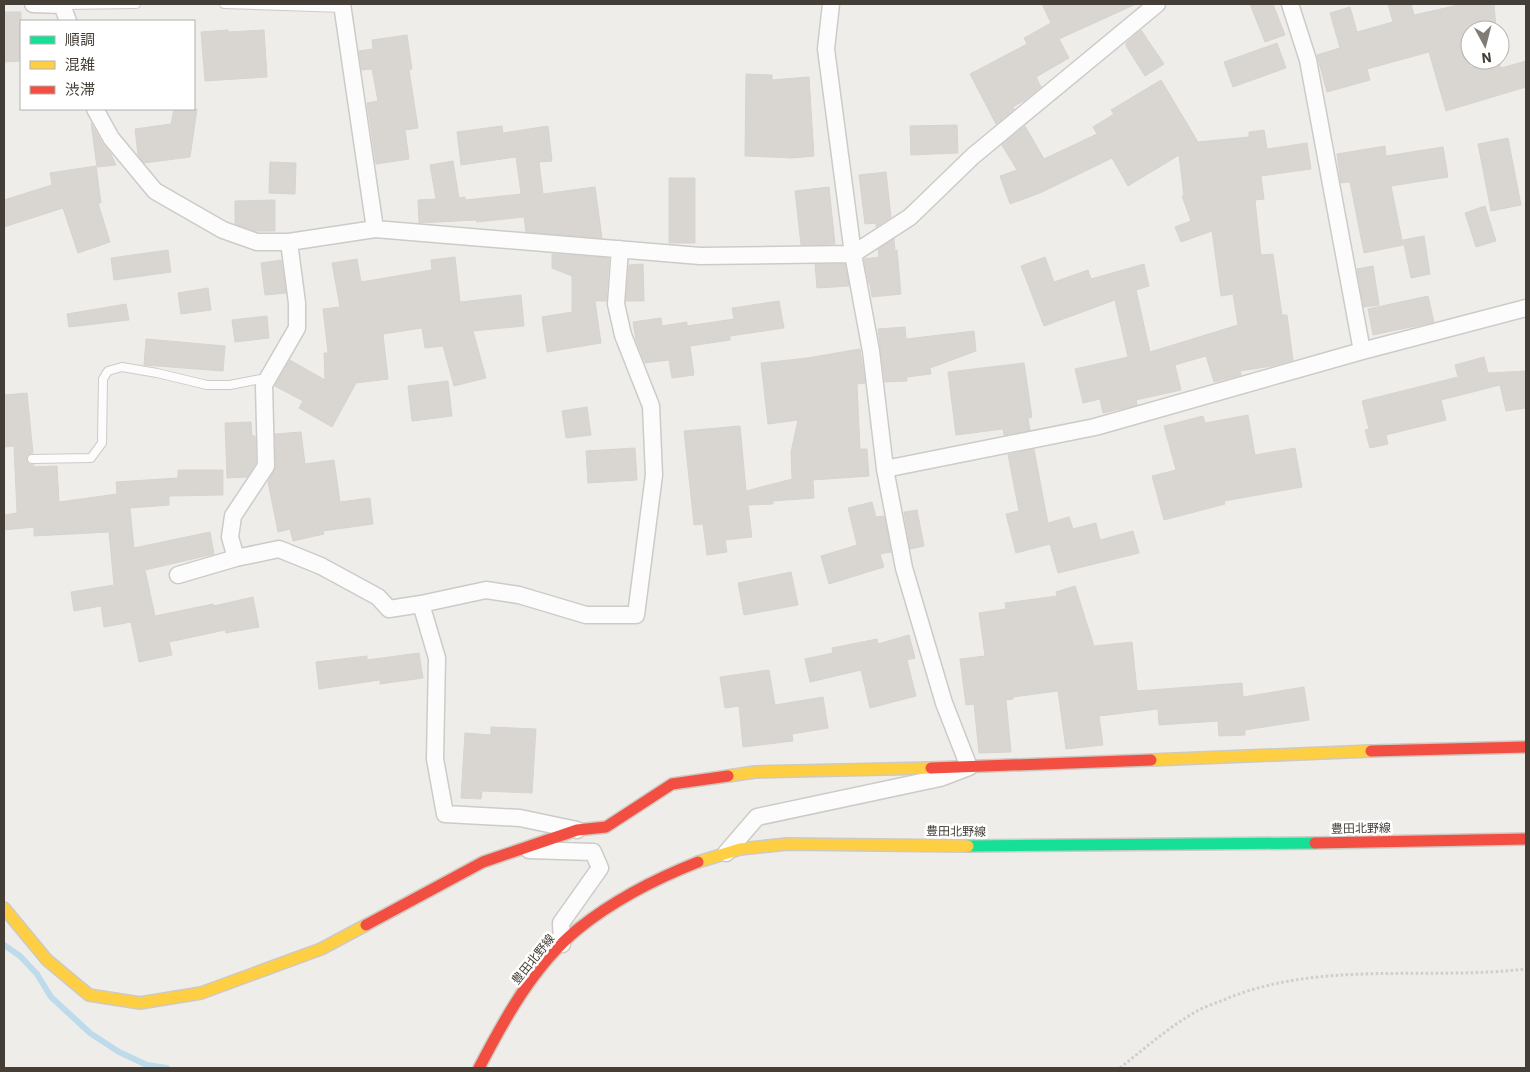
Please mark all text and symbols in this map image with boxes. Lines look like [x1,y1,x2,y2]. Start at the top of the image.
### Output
legend [20,20,195,110]
north arrow [1460,20,1510,70]
text: 順調 [65,30,95,49]
text: N [1480,48,1493,67]
text: 混雑 [65,55,95,74]
text: 渋滞 [65,80,95,99]
street label: 豊田北野線 [1331,820,1391,836]
street label: 豊田北野線 [926,823,986,839]
street label: 豊田北野線 [508,931,558,987]

